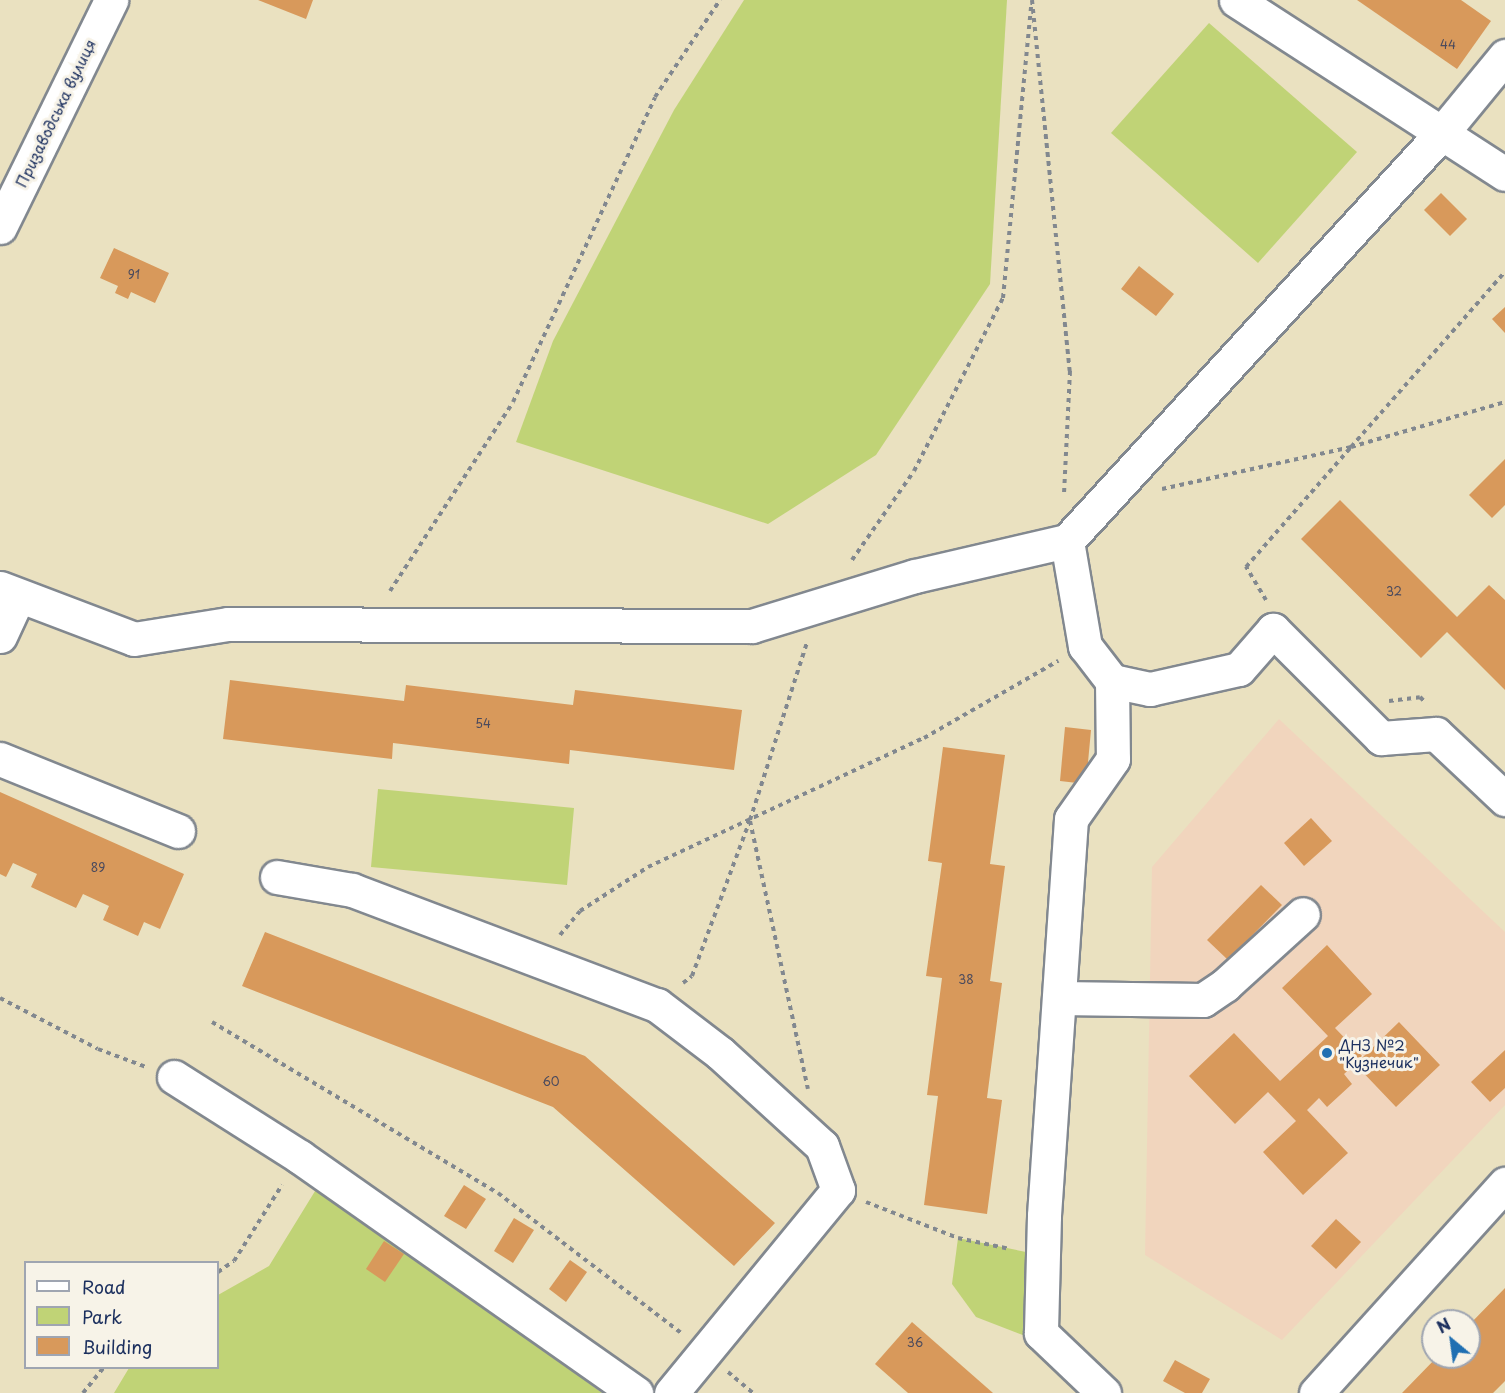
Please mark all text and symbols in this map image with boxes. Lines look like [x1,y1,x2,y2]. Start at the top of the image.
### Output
street label: Призаводська вулиця [11,36,99,190]
house number: 44 [1440,38,1456,52]
house number: 91 [128,268,140,282]
house number: 32 [1386,585,1402,599]
house number: 54 [475,717,491,731]
house number: 89 [91,861,105,875]
house number: 38 [958,973,974,987]
place label: ДНЗ №2 "Кузнечик" [1339,1035,1419,1070]
marker: ДНЗ №2 "Кузнечик" [1320,1046,1334,1060]
house number: 60 [542,1075,560,1089]
legend [24,1261,219,1369]
text: Road [82,1273,126,1300]
text: Park [82,1303,122,1330]
north arrow [1421,1309,1481,1369]
text: N [1432,1311,1455,1339]
text: Building [82,1333,152,1360]
house number: 36 [907,1336,923,1350]

